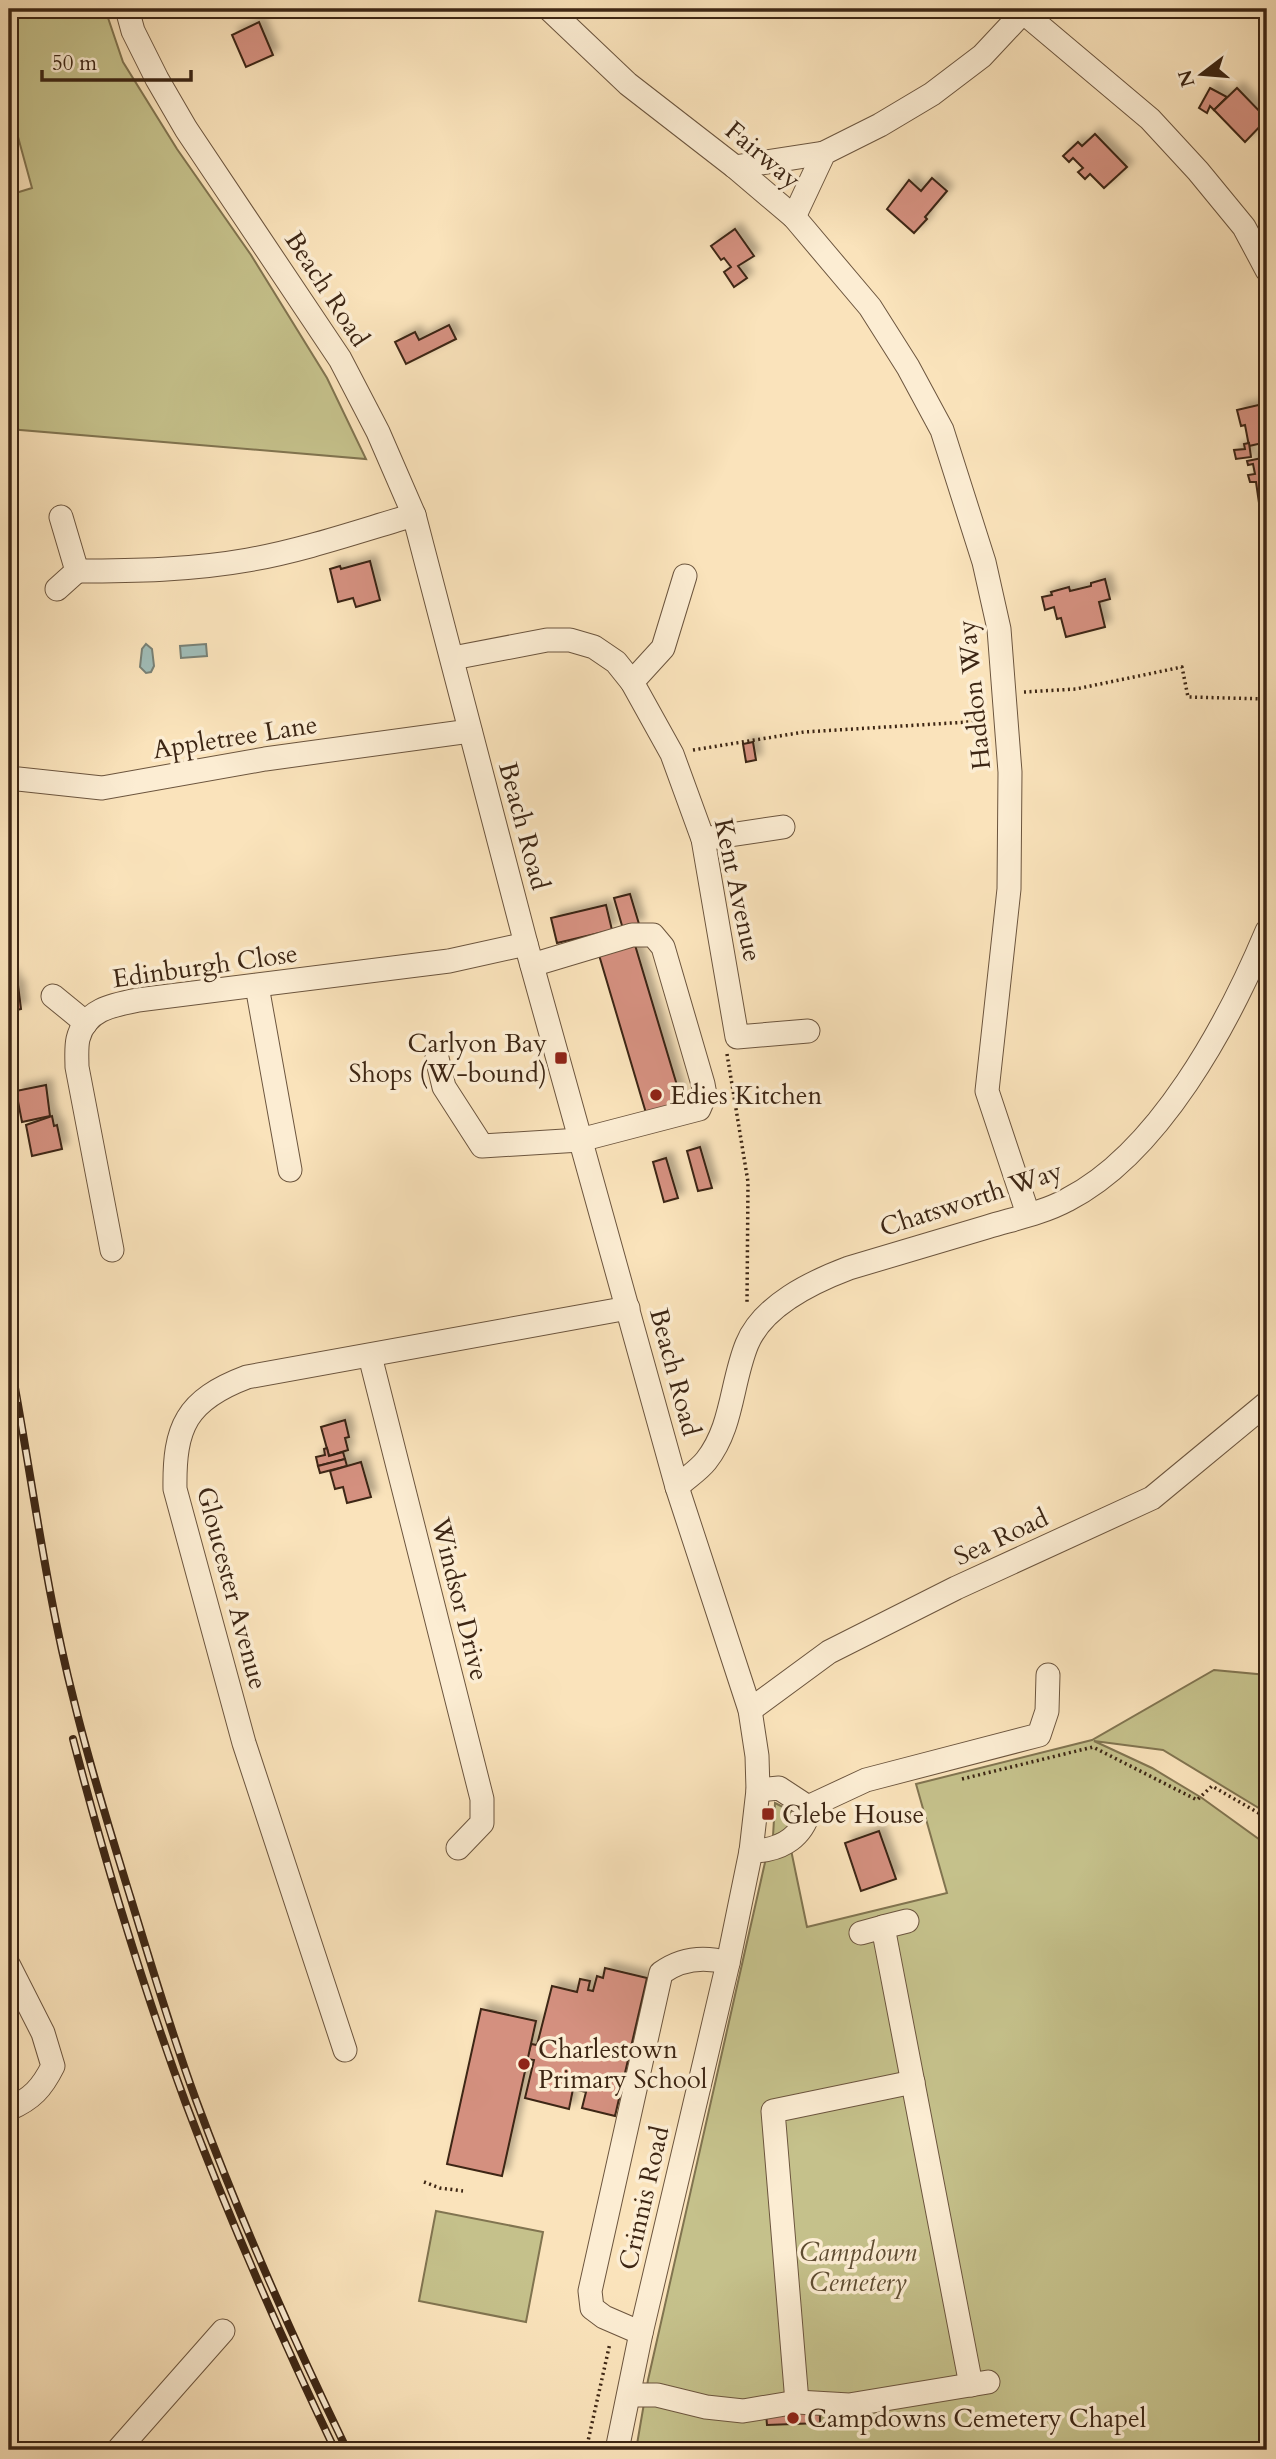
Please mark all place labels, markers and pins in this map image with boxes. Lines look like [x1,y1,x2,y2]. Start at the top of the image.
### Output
place label: Carlyon Bay Shops (W-bound) [348,1026,547,1091]
marker: Carlyon Bay Shops (W-bound) [553,1050,569,1066]
place label: Edies Kitchen [670,1078,822,1113]
marker: Edies Kitchen [648,1087,664,1103]
place label: Glebe House [782,1797,924,1832]
marker: Glebe House [760,1806,776,1822]
place label: Charlestown Primary School [538,2032,708,2097]
marker: Charlestown Primary School [516,2056,532,2072]
place label: Campdowns Cemetery Chapel [807,2401,1147,2436]
marker: Campdowns Cemetery Chapel [785,2410,801,2426]

